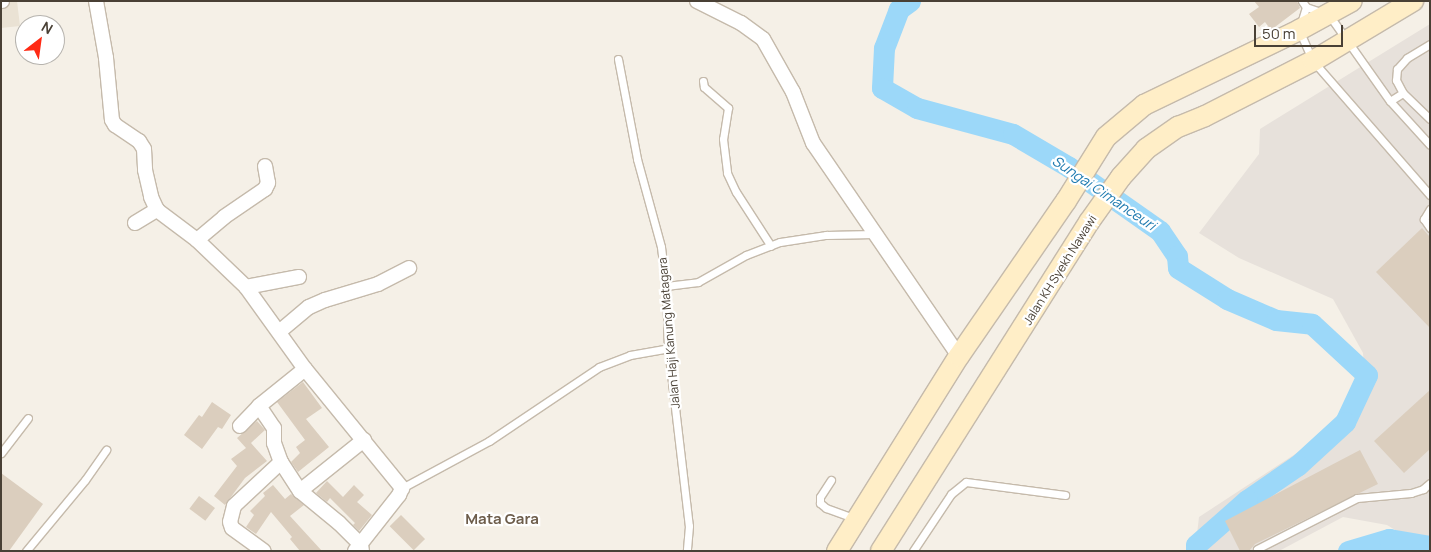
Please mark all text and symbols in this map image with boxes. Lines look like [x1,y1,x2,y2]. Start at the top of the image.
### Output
north arrow [15,15,65,65]
scale bar [1256,15,1345,47]
text: N [38,17,56,38]
text: 50 m [1262,23,1296,44]
water label: Sungai Cimanceuri [1049,152,1159,234]
street label: Jalan KH Syekh Nawawi [1020,212,1100,328]
street label: Jalan Haji Kanung Matagara [655,257,683,409]
district label: Mata Gara [465,510,539,528]

